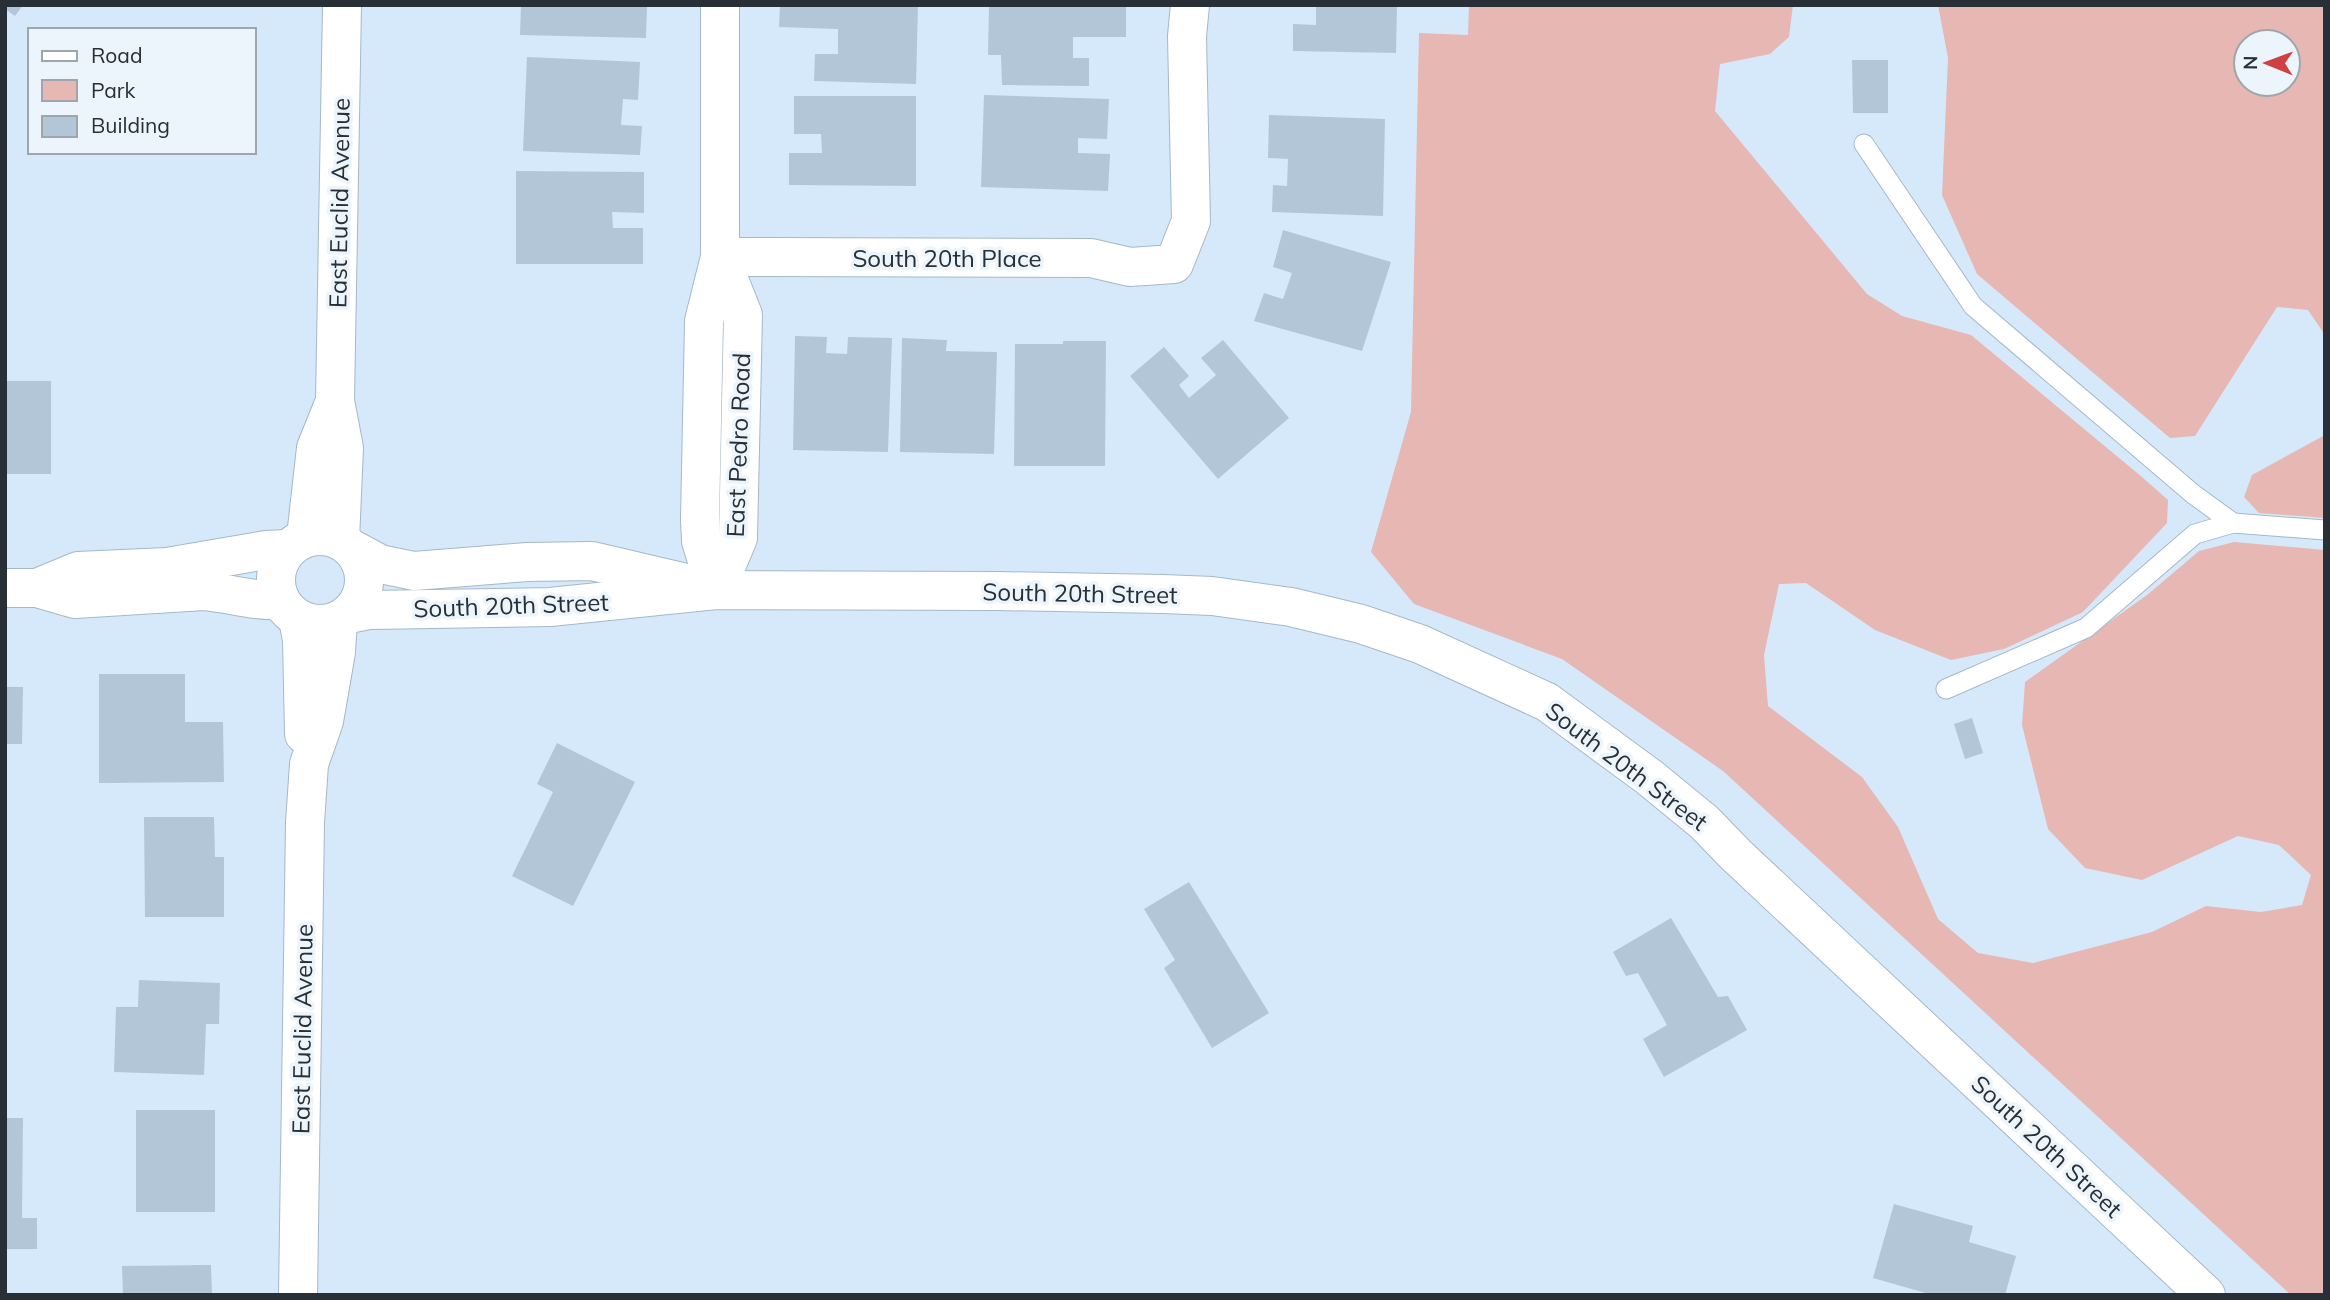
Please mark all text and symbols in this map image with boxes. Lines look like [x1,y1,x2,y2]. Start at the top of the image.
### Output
legend [28,28,256,154]
north arrow [2232,28,2302,98]
text: Road [91,42,142,68]
text: N [2238,55,2262,70]
text: Park [91,77,135,103]
street label: East Euclid Avenue [322,98,356,308]
text: Building [91,112,170,138]
street label: South 20th Place [852,243,1042,273]
street label: East Pedro Road [720,352,756,538]
street label: South 20th Street [982,576,1178,610]
street label: South 20th Street [413,587,609,623]
street label: South 20th Street [1540,695,1714,837]
street label: East Euclid Avenue [285,924,319,1134]
street label: South 20th Street [1965,1068,2129,1224]

